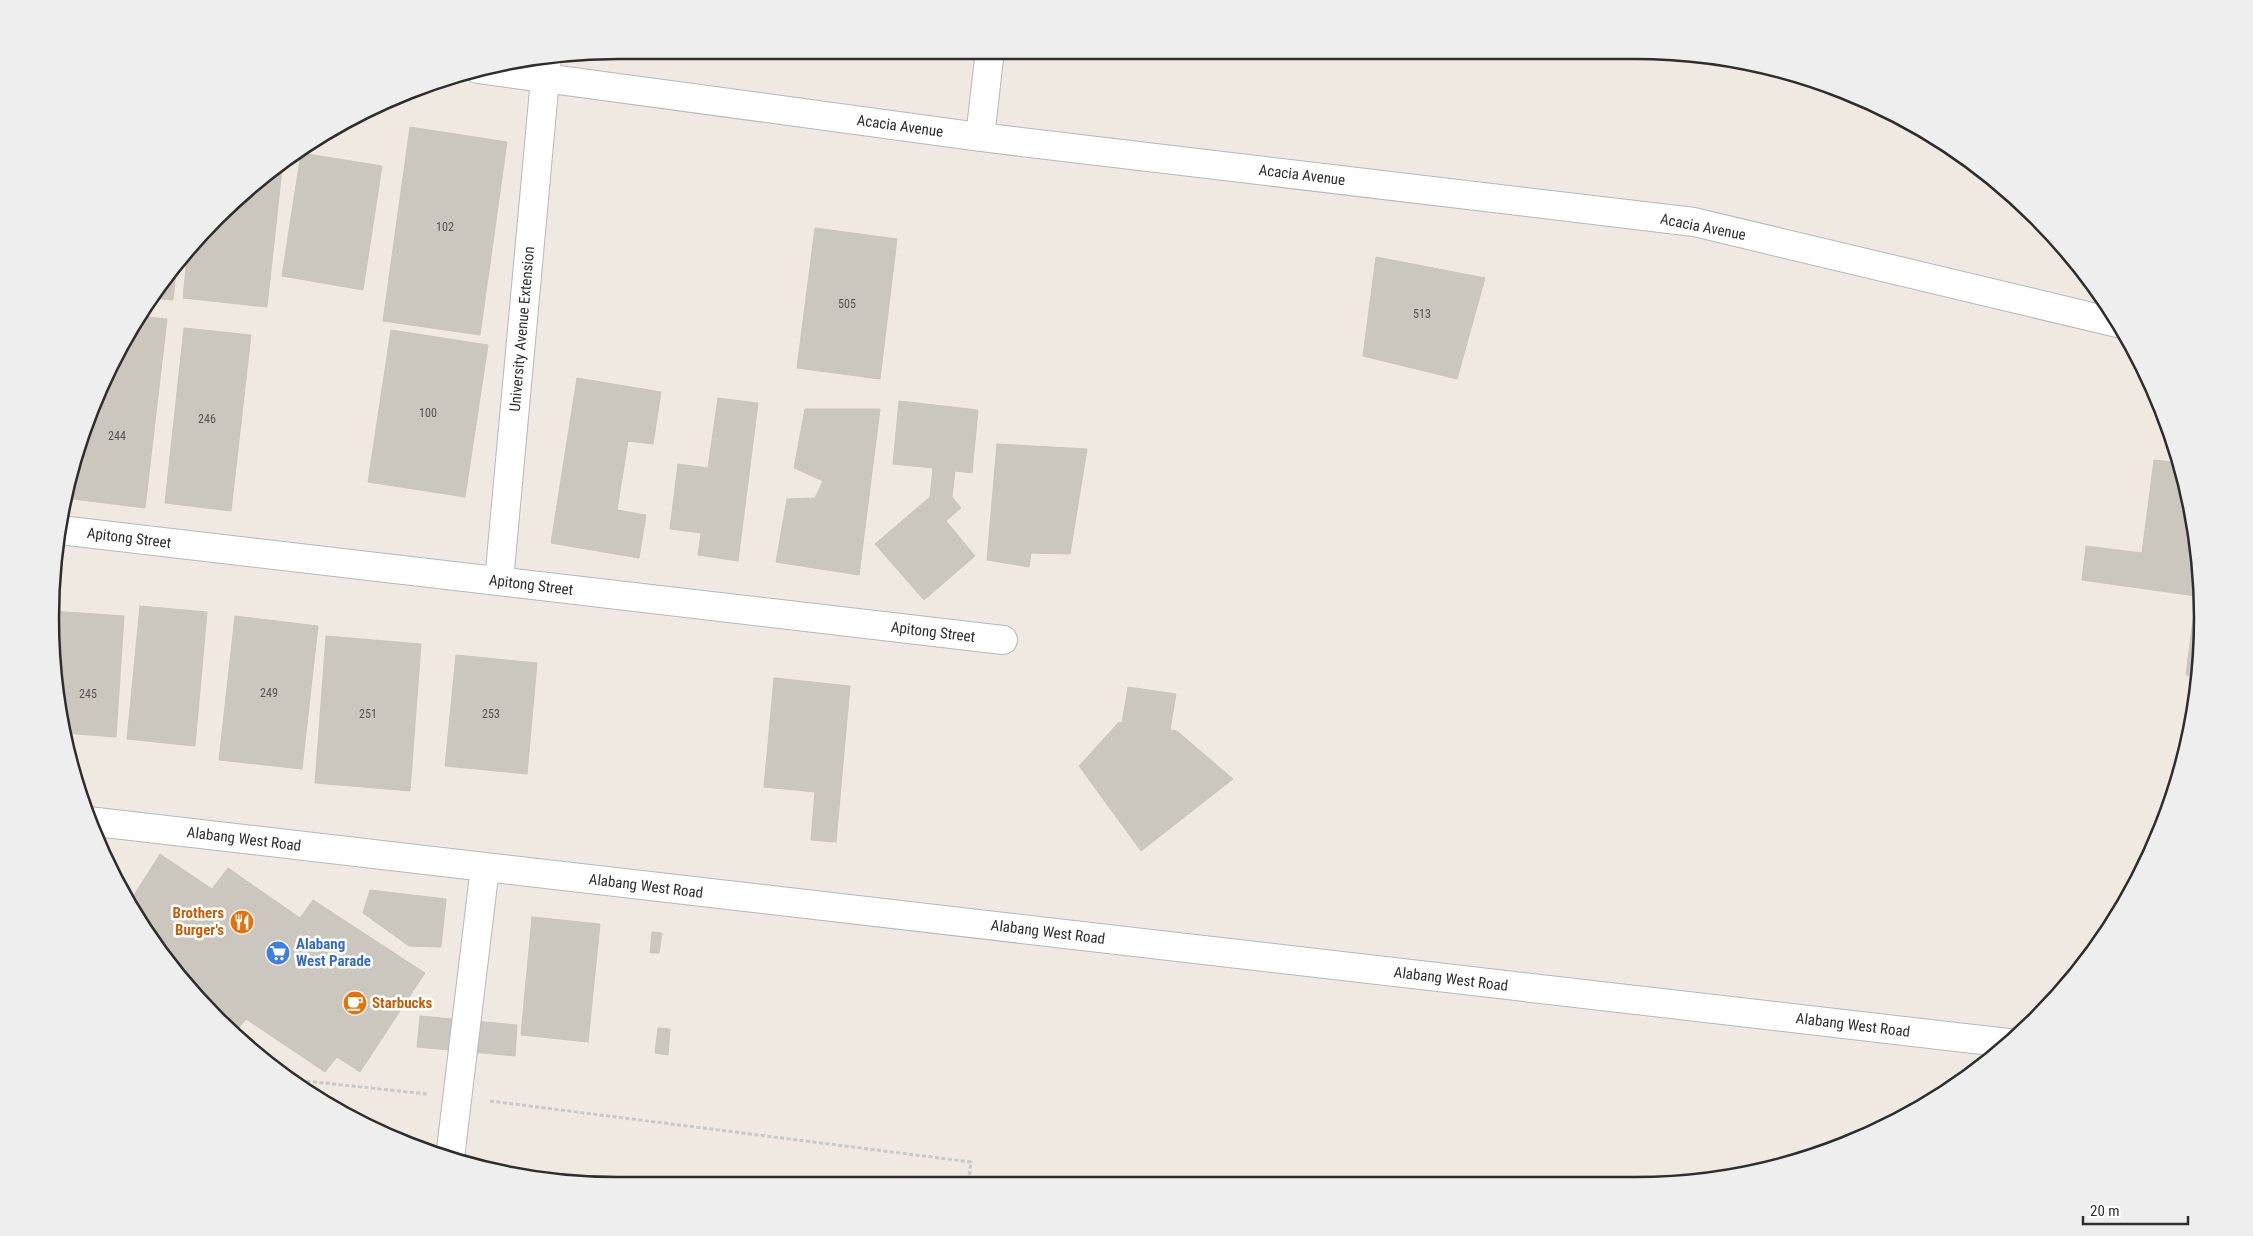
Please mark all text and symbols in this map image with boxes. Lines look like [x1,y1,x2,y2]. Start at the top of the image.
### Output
street label: Acacia Avenue [856,111,944,141]
street label: Acacia Avenue [1258,161,1346,189]
street label: Acacia Avenue [1659,210,1747,244]
house number: 102 [436,220,454,234]
street label: University Avenue Extension [506,246,538,412]
house number: 505 [838,297,856,311]
house number: 513 [1413,307,1431,321]
house number: 100 [419,406,437,420]
house number: 246 [198,412,216,426]
house number: 244 [108,429,126,443]
street label: Apitong Street [86,524,172,552]
street label: Apitong Street [488,571,574,599]
street label: Apitong Street [890,618,976,646]
house number: 249 [260,686,278,700]
house number: 245 [79,687,97,701]
house number: 251 [359,707,377,721]
house number: 253 [482,707,500,721]
street label: Alabang West Road [186,823,302,855]
street label: Alabang West Road [588,870,704,902]
place label: Brothers Burger's [172,904,224,939]
restaurant icon: Brothers Burger's [229,909,255,935]
street label: Alabang West Road [990,916,1106,948]
place label: Alabang West Parade [296,935,371,970]
supermarket icon: Alabang West Parade [265,940,291,966]
street label: Alabang West Road [1393,963,1509,995]
cafe icon: Starbucks [342,990,368,1016]
place label: Starbucks [372,994,433,1012]
street label: Alabang West Road [1795,1009,1911,1041]
scale bar [2083,1194,2188,1226]
text: 20 m [2090,1202,2120,1220]

